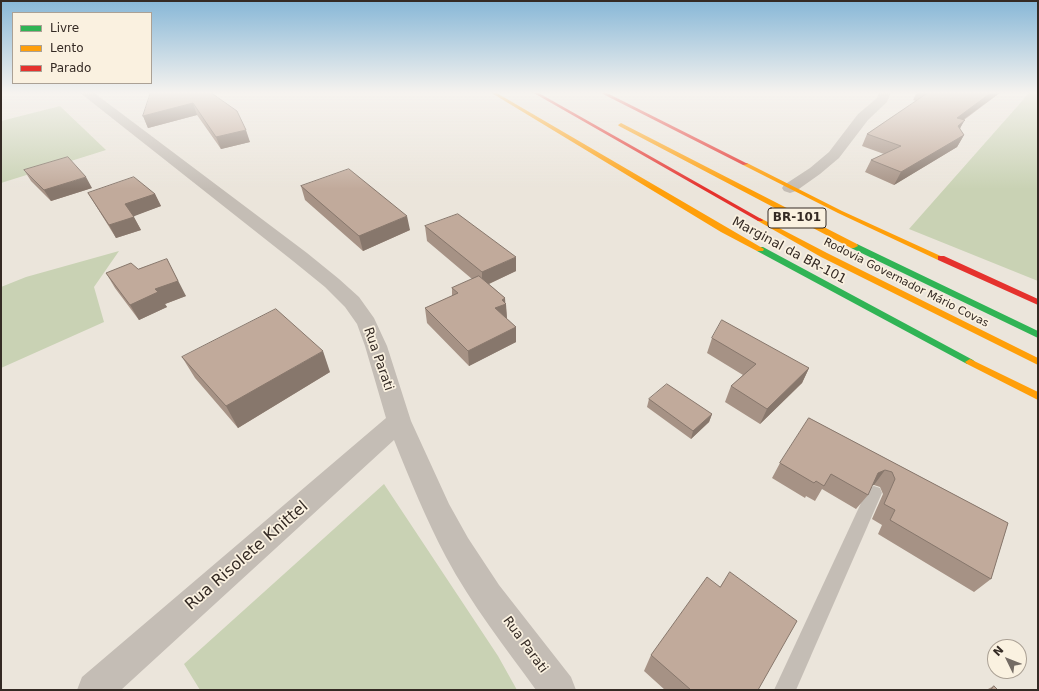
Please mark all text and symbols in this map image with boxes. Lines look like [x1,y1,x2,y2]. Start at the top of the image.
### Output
legend [12,12,152,84]
text: Livre [50,21,79,35]
text: Lento [50,41,84,55]
text: Parado [50,61,91,75]
road number: BR-101 [768,208,826,228]
street label: Marginal da BR-101 [729,214,849,288]
street label: Rodovia Governador Mário Covas [821,236,991,330]
street label: Rua Parati [360,325,396,393]
street label: Rua Risolete Knittel [182,497,312,615]
street label: Rua Parati [499,614,551,676]
north arrow [987,639,1027,679]
text: N [991,643,1006,659]

